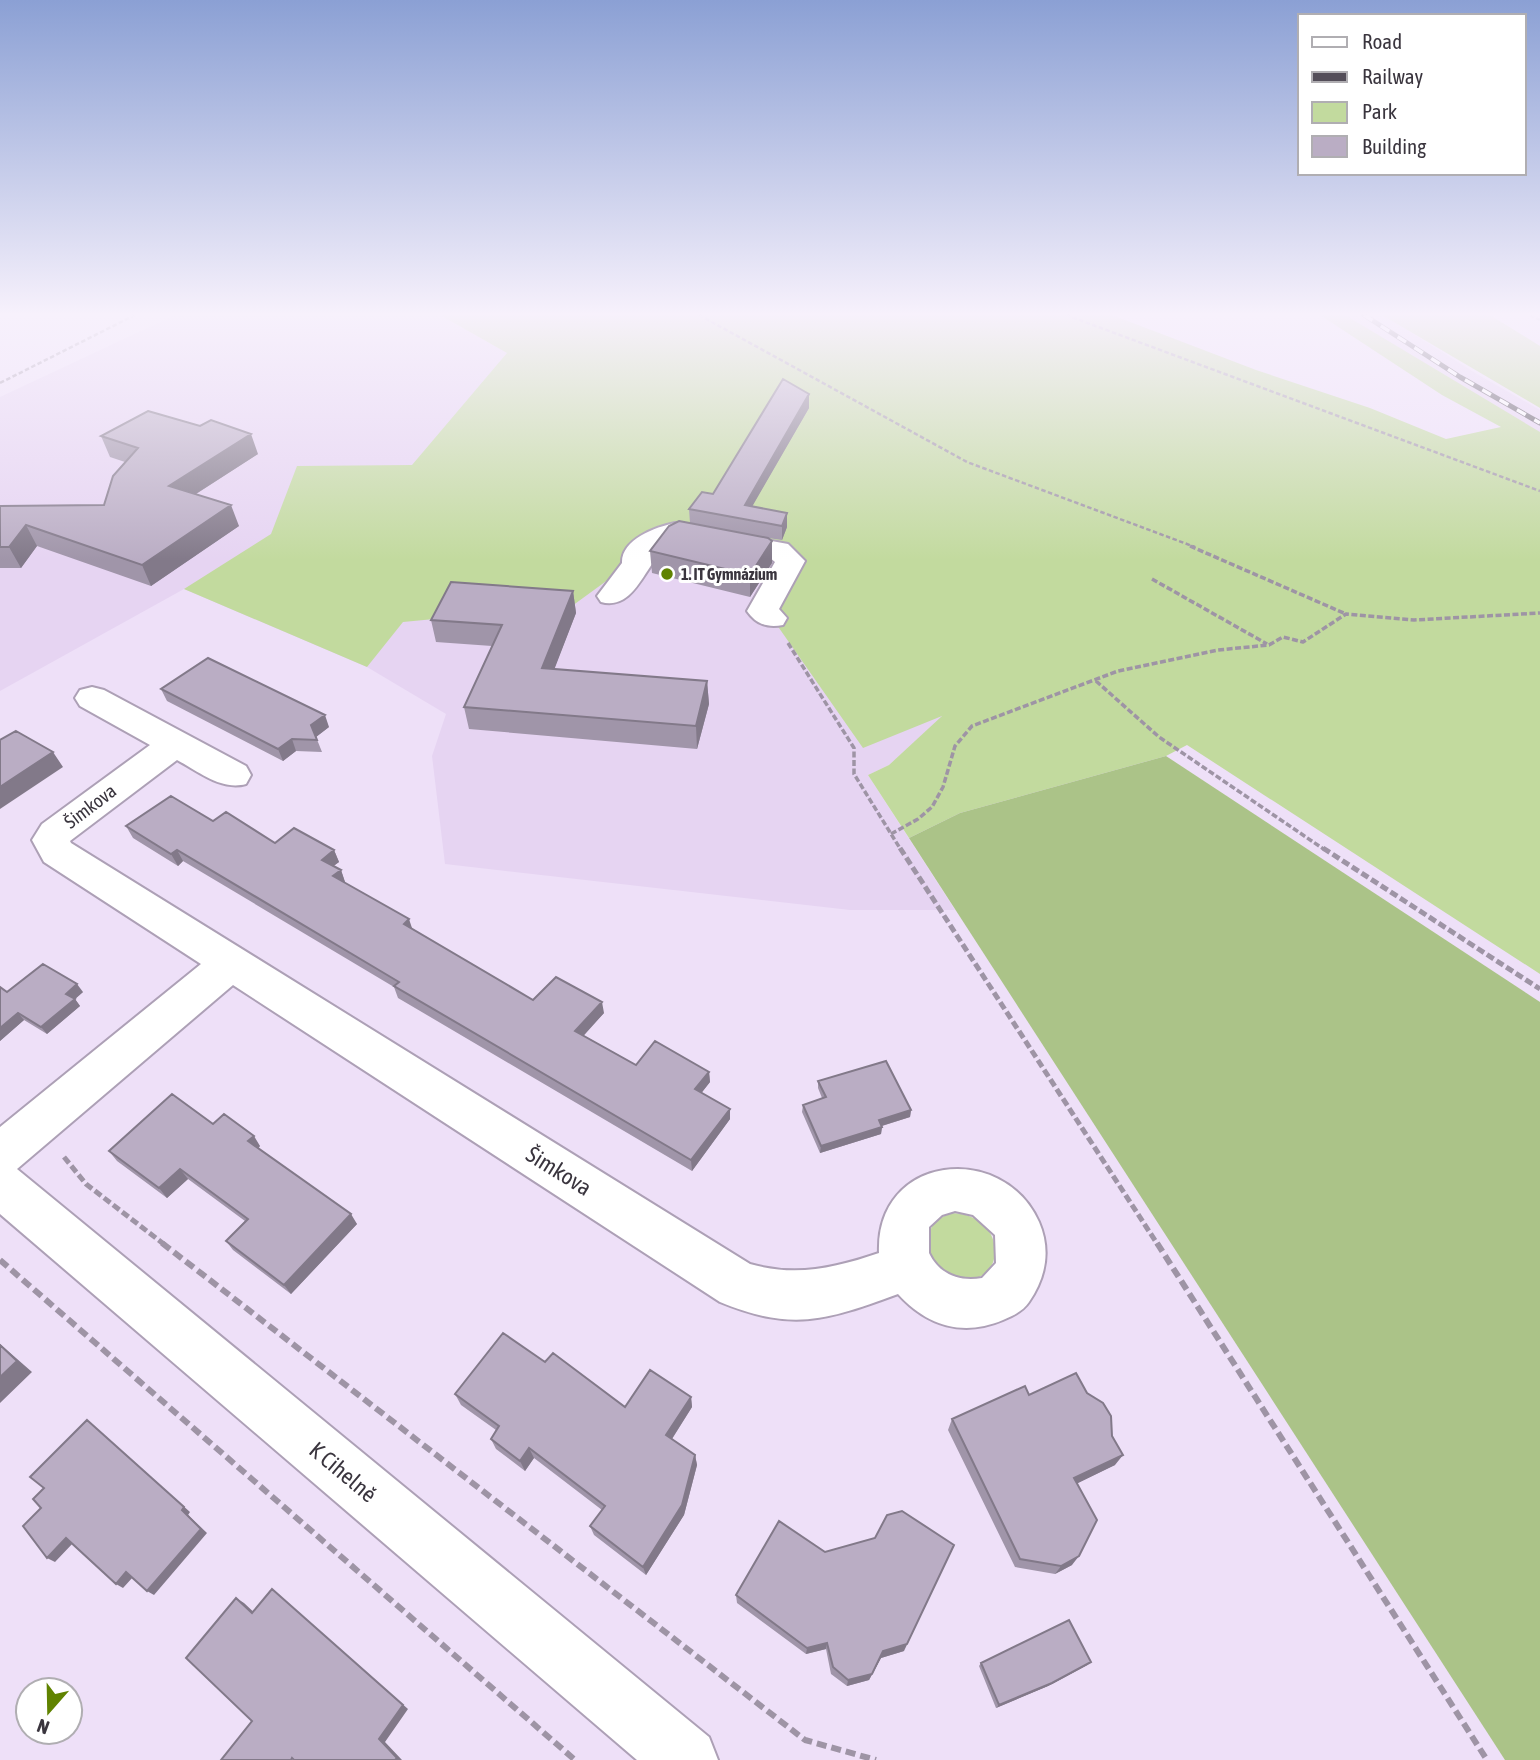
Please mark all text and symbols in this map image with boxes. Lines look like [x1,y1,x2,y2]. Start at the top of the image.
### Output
legend [1298,14,1526,175]
text: Road [1362,29,1402,53]
text: Railway [1362,64,1424,88]
text: Park [1362,99,1397,123]
text: Building [1362,134,1426,158]
place label: 1. IT Gymnázium [681,565,777,583]
marker: 1. IT Gymnázium [659,566,675,582]
street label: Šimkova [60,779,120,833]
street label: Šimkova [522,1141,596,1201]
street label: K Cihelně [304,1437,382,1507]
north arrow [14,1676,84,1746]
text: N [34,1715,52,1739]

